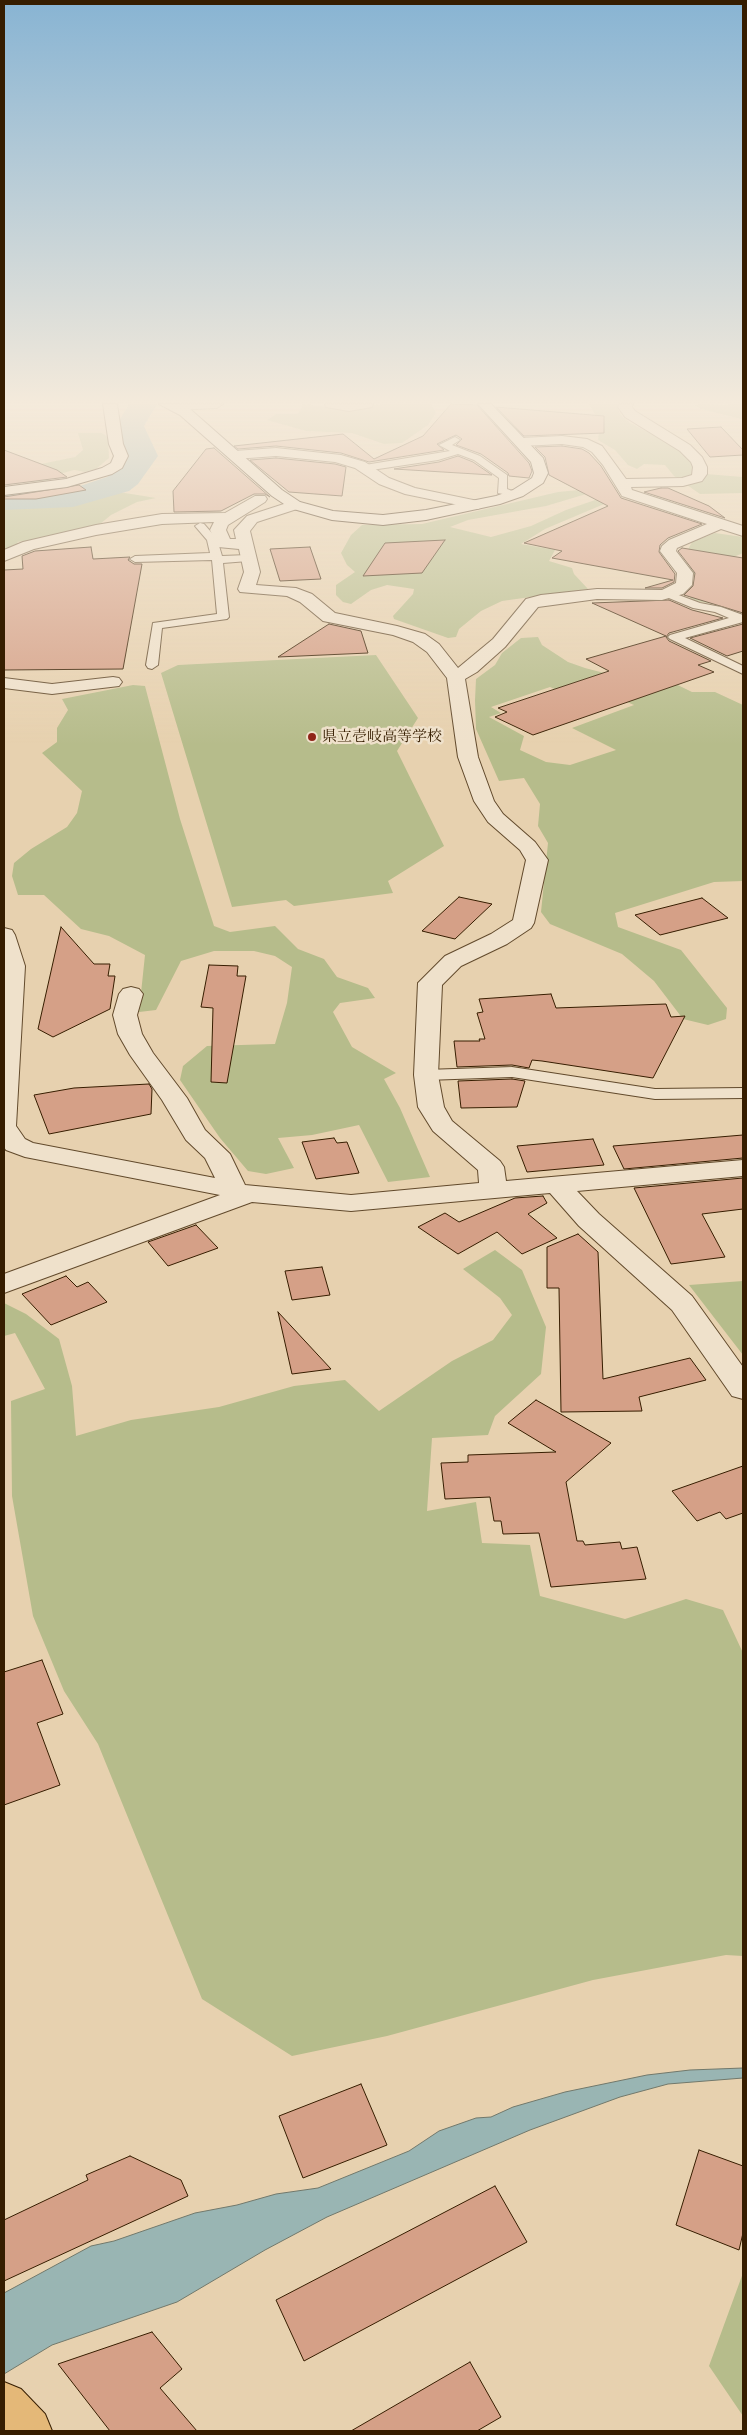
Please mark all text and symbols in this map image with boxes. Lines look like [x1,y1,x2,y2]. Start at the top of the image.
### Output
place label: 県立壱岐高等学校 [322,728,442,746]
marker: 県立壱岐高等学校 [306,731,318,743]

